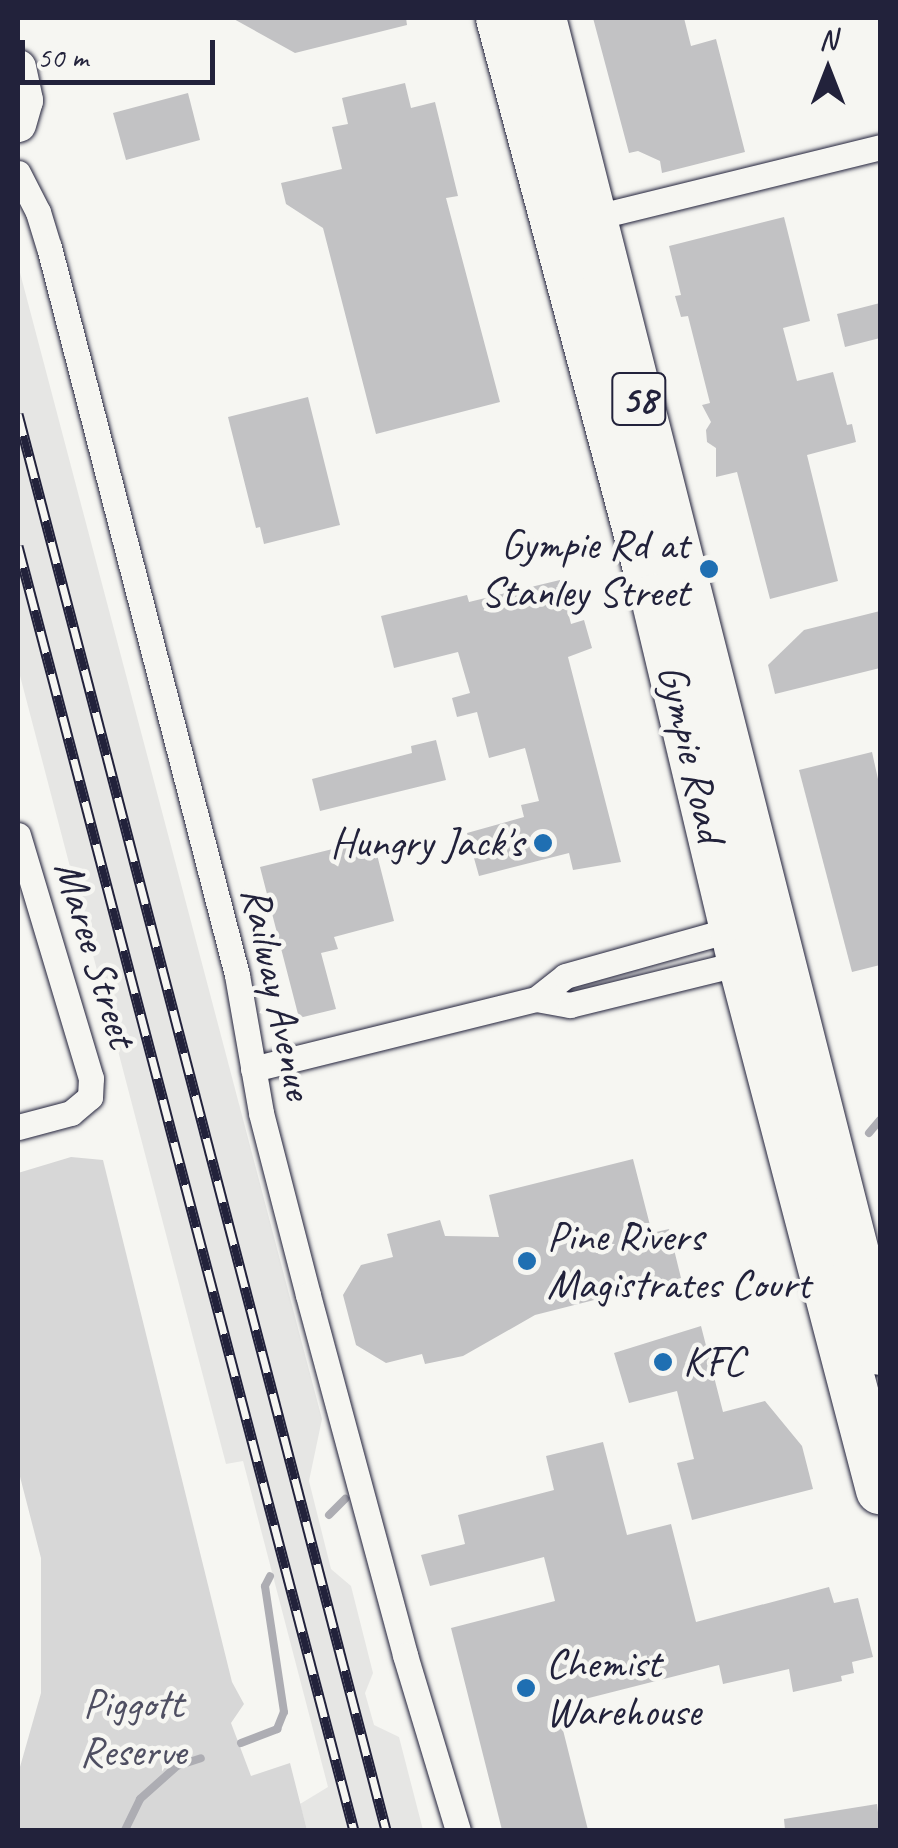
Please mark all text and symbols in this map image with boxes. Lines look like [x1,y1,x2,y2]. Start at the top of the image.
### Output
scale bar [25,20,220,82]
north arrow [778,20,878,120]
text: N [819,22,837,57]
text: 50 m [37,38,88,76]
road number: 58 [609,364,669,434]
place label: Gympie Rd at Stanley Street [480,520,689,618]
marker: Gympie Rd at Stanley Street [698,558,720,580]
street label: Gympie Road [646,660,736,846]
place label: Hungry Jack's [330,818,523,868]
marker: Hungry Jack's [532,832,554,854]
street label: Maree Street [43,855,147,1053]
street label: Railway Avenue [230,882,324,1104]
place label: Pine Rivers Magistrates Court [547,1212,810,1310]
marker: Pine Rivers Magistrates Court [516,1250,538,1272]
place label: KFC [683,1337,744,1387]
marker: KFC [652,1351,674,1373]
place label: Chemist Warehouse [546,1639,701,1738]
marker: Chemist Warehouse [515,1677,537,1699]
park label: Piggott Reserve [80,1679,186,1778]

